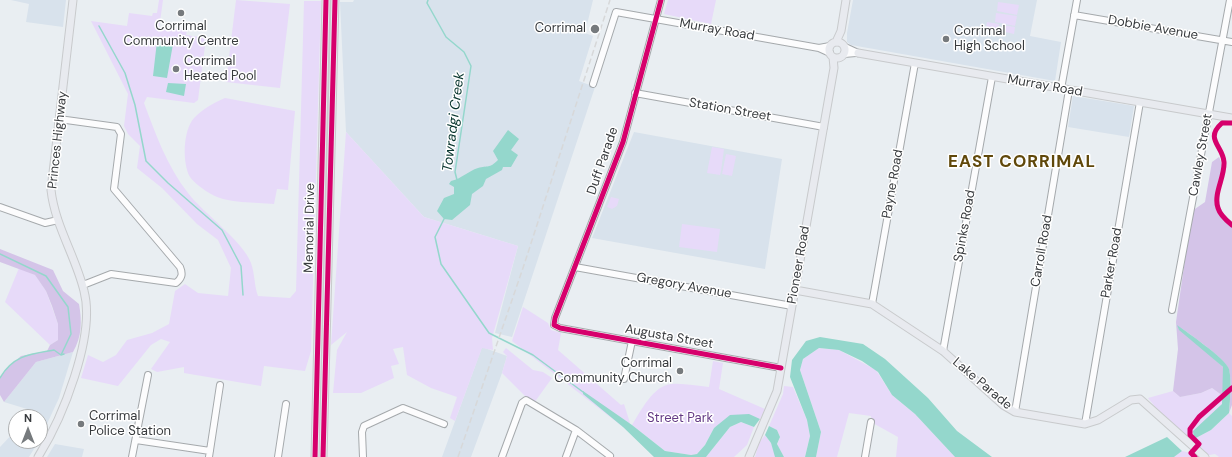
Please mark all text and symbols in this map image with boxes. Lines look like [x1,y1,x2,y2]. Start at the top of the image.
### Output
marker: Corrimal Community Centre [176,8,186,18]
street label: Dobbie Avenue [1107,12,1199,44]
street label: Murray Road [678,16,756,44]
place label: Corrimal Community Centre [123,19,239,50]
place label: Corrimal [535,21,586,37]
marker: Corrimal [589,23,601,35]
place label: Corrimal High School [954,24,1025,55]
marker: Corrimal High School [941,34,951,44]
place label: Corrimal Heated Pool [184,54,257,85]
marker: Corrimal Heated Pool [171,64,181,74]
water label: Towradgi Creek [440,71,468,173]
street label: Murray Road [1006,72,1084,100]
street label: Princes Highway [45,90,71,190]
street label: Station Street [688,95,772,125]
street label: Cawley Street [1186,112,1216,198]
street label: Duff Parade [584,125,622,197]
street label: Payne Road [879,148,907,220]
district label: EAST CORRIMAL [948,153,1096,173]
street label: Memorial Drive [301,183,319,273]
street label: Spinks Road [951,189,979,263]
street label: Carroll Road [1028,214,1056,288]
street label: Pioneer Road [784,225,814,305]
street label: Parker Road [1098,227,1126,299]
street label: Gregory Avenue [635,270,733,302]
street label: Augusta Street [624,322,714,352]
street label: Lake Parade [949,355,1015,413]
place label: Corrimal Community Church [554,356,672,387]
marker: Corrimal Community Church [675,366,685,376]
north arrow [8,409,48,449]
place label: Corrimal Police Station [89,409,171,440]
text: N [24,411,32,425]
park label: Street Park [647,411,713,427]
marker: Corrimal Police Station [76,419,86,429]

